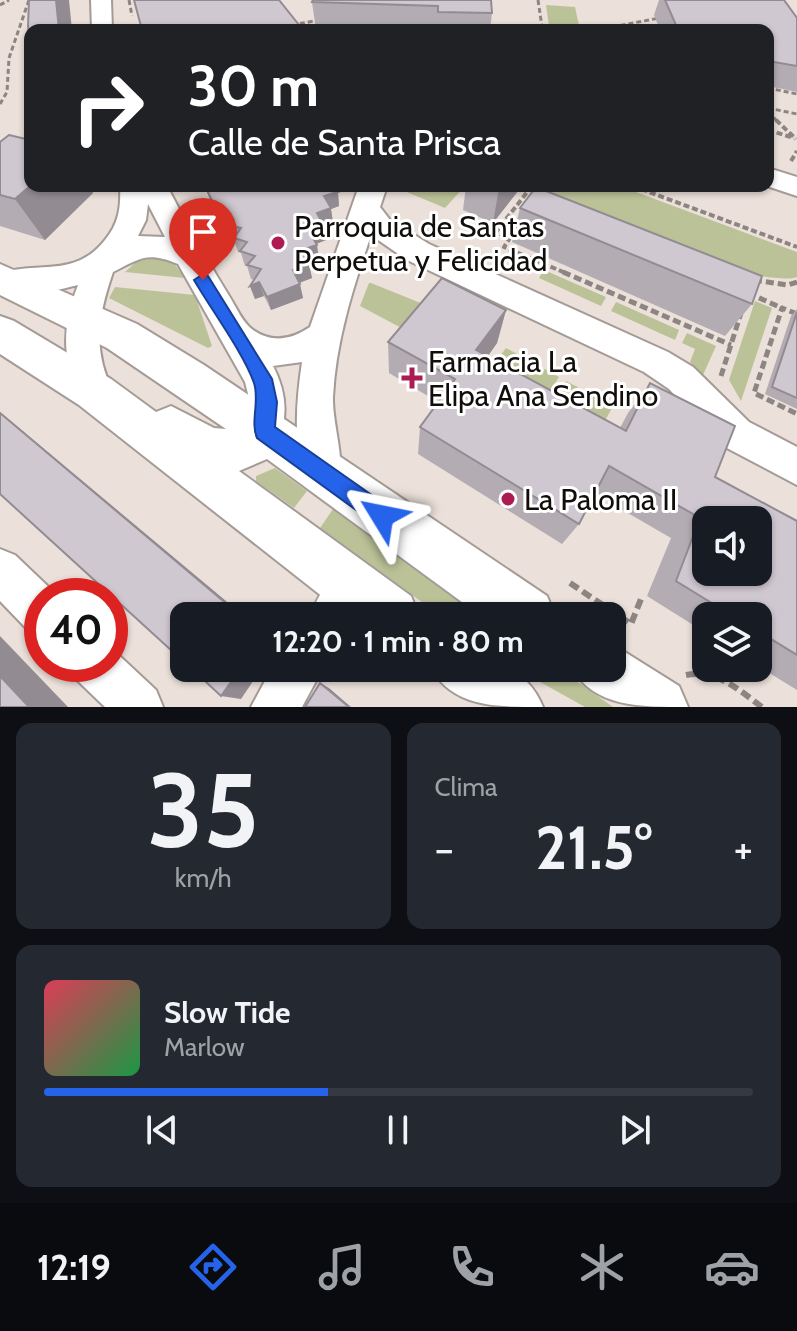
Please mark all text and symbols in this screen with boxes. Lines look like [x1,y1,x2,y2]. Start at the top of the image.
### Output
text: 30 m [188,52,319,120]
icon: right [56,56,160,160]
text: Calle de Santa Prisca [188,120,501,164]
pin [169,198,237,280]
place label: Parroquia de Santas Perpetua y Felicidad [294,208,547,279]
icon: arrive [181,210,225,254]
marker: Parroquia de Santas Perpetua y Felicidad [269,234,287,252]
place label: Farmacia La Elipa Ana Sendino [428,343,658,414]
marker: Farmacia La Elipa Ana Sendino [403,369,421,387]
position arrow [340,474,424,558]
place label: La Paloma II [524,481,678,518]
marker: La Paloma II [499,490,517,508]
map controls [692,506,772,682]
button: sound [692,506,772,586]
speed limit sign: 40 [24,578,128,682]
button: layers [692,602,772,682]
text: 12:20 · 1 min · 80 m [272,623,524,660]
text: 35 [147,747,259,873]
text: Clima [435,771,497,803]
text: 21.5° [535,811,652,884]
text: − [435,822,454,875]
text: + [734,822,753,875]
text: km/h [175,862,232,894]
text: Slow Tide [164,994,291,1031]
text: Marlow [164,1031,245,1063]
icon: previous [140,1108,184,1152]
icon: pause [376,1108,420,1152]
icon: next [613,1108,657,1152]
icon: directions [185,1239,241,1295]
icon: music [314,1239,370,1295]
icon: phone [444,1239,500,1295]
icon: climate [574,1239,630,1295]
icon: car [704,1239,760,1295]
text: 12:19 [37,1245,111,1289]

